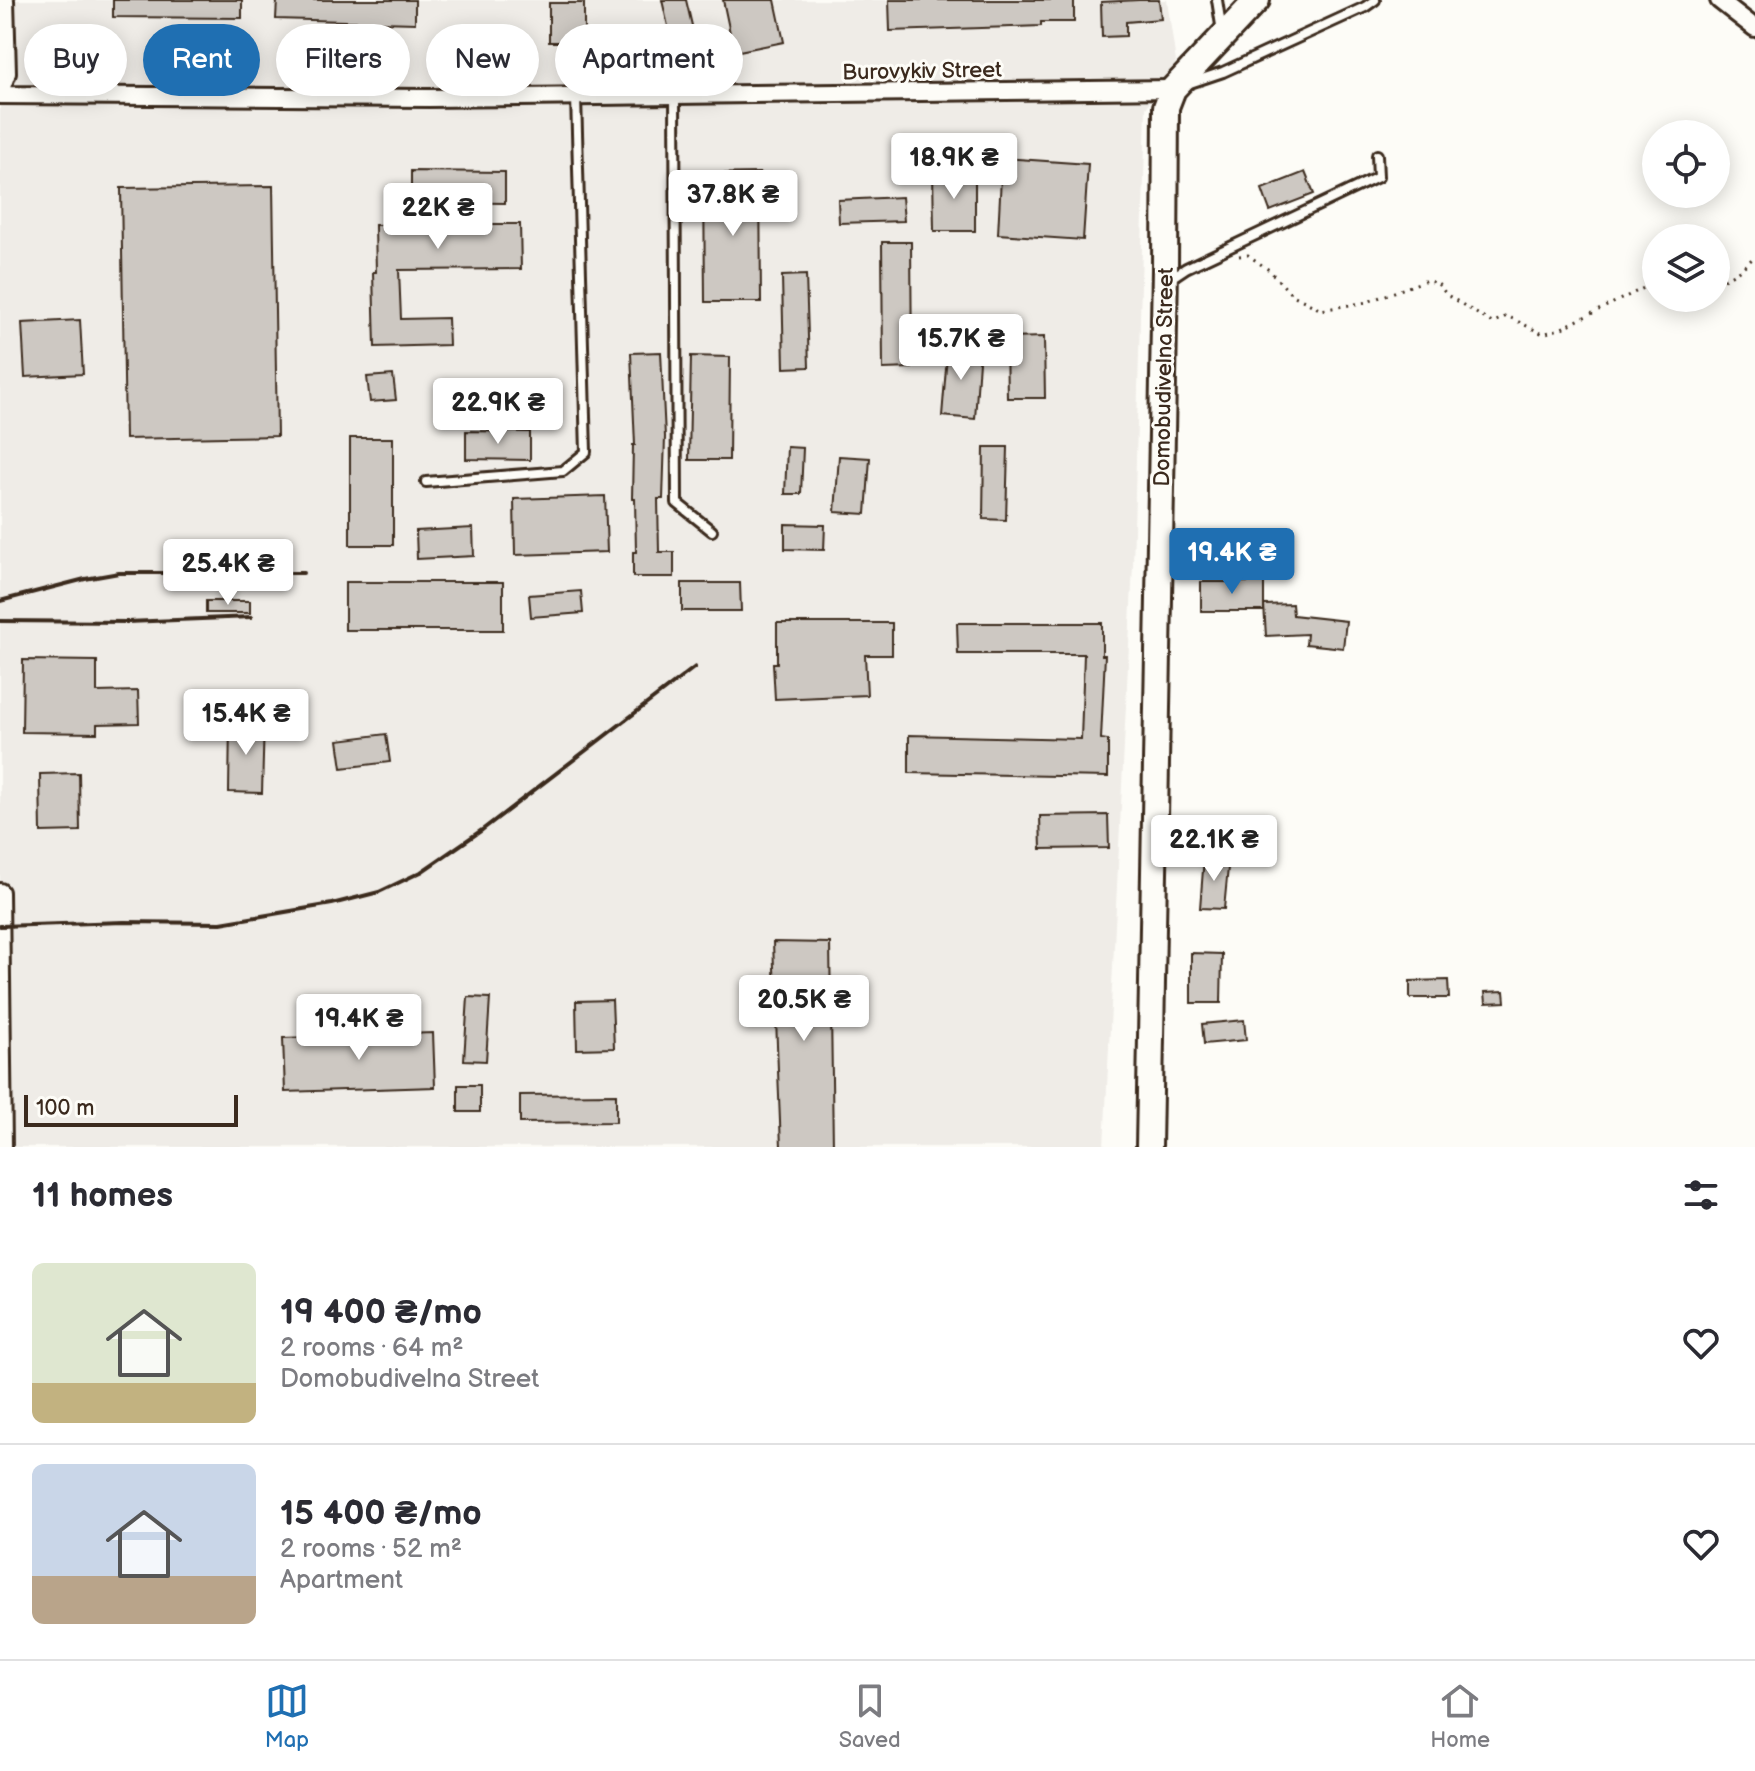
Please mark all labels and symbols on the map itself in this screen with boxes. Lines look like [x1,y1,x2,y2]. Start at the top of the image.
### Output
street label: Burovykiv Street [842,57,1002,86]
pin: 18.9K ₴ [880,133,1028,201]
pin: 37.8K ₴ [659,170,807,238]
pin: 22K ₴ [382,183,494,251]
street label: Domobudivelna Street [1149,267,1180,487]
pin: 15.7K ₴ [887,314,1035,382]
pin: 22.9K ₴ [424,378,572,446]
pin: 19.4K ₴ [1158,528,1306,596]
pin: 25.4K ₴ [154,539,302,607]
pin: 15.4K ₴ [172,689,320,757]
pin: 22.1K ₴ [1140,815,1288,883]
pin: 20.5K ₴ [730,975,878,1043]
pin: 19.4K ₴ [285,994,433,1062]
scale bar [24,1091,238,1127]

